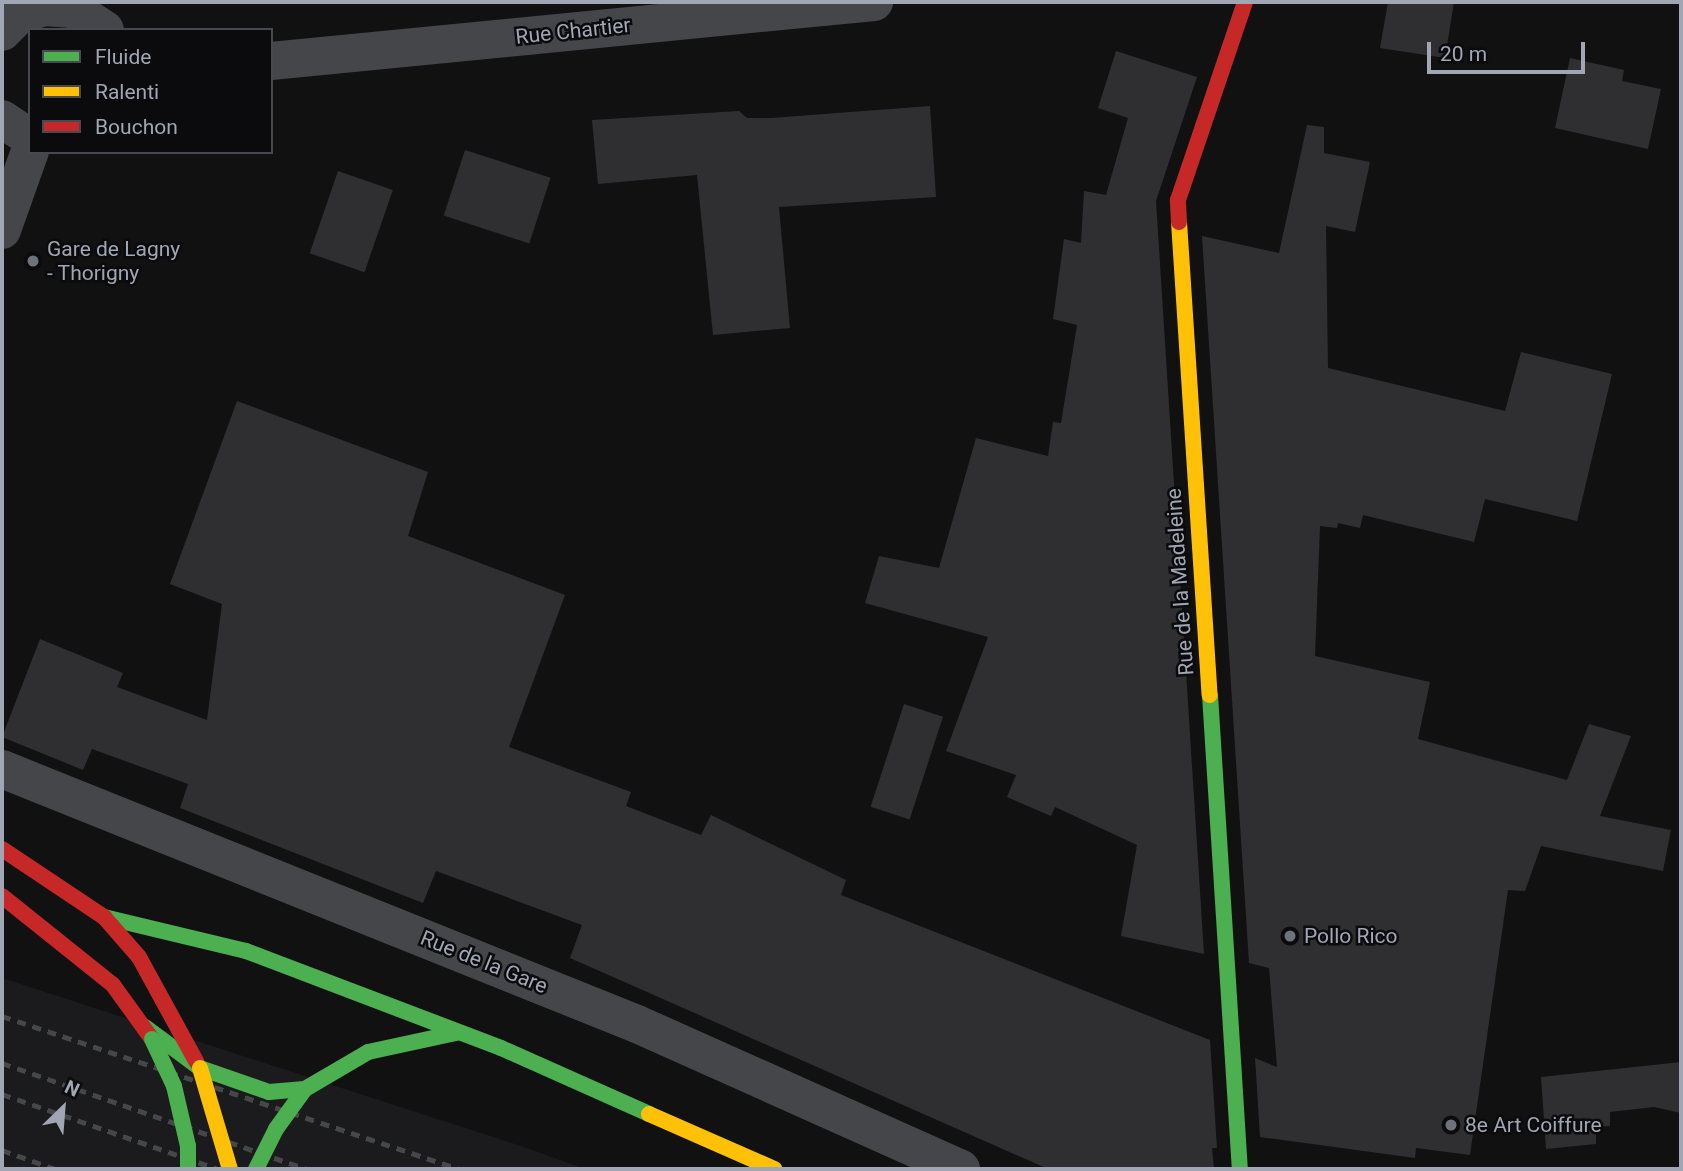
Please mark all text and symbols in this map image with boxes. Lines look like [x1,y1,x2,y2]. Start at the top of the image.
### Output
street label: Rue Chartier [514,12,632,50]
legend [28,28,273,154]
scale bar [1431,28,1588,72]
text: 20 m [1440,42,1487,66]
text: Fluide [95,45,151,69]
text: Ralenti [95,80,159,104]
text: Bouchon [95,115,178,139]
place label: Gare de Lagny - Thorigny [47,236,180,286]
marker: Gare de Lagny - Thorigny [25,253,41,269]
street label: Rue de la Madeleine [1161,488,1199,676]
place label: Pollo Rico [1304,923,1398,949]
street label: Rue de la Gare [417,925,551,999]
marker: Pollo Rico [1282,928,1298,944]
north arrow [28,1073,98,1143]
text: N [61,1075,83,1102]
place label: 8e Art Coiffure [1465,1112,1602,1138]
marker: 8e Art Coiffure [1443,1117,1459,1133]

